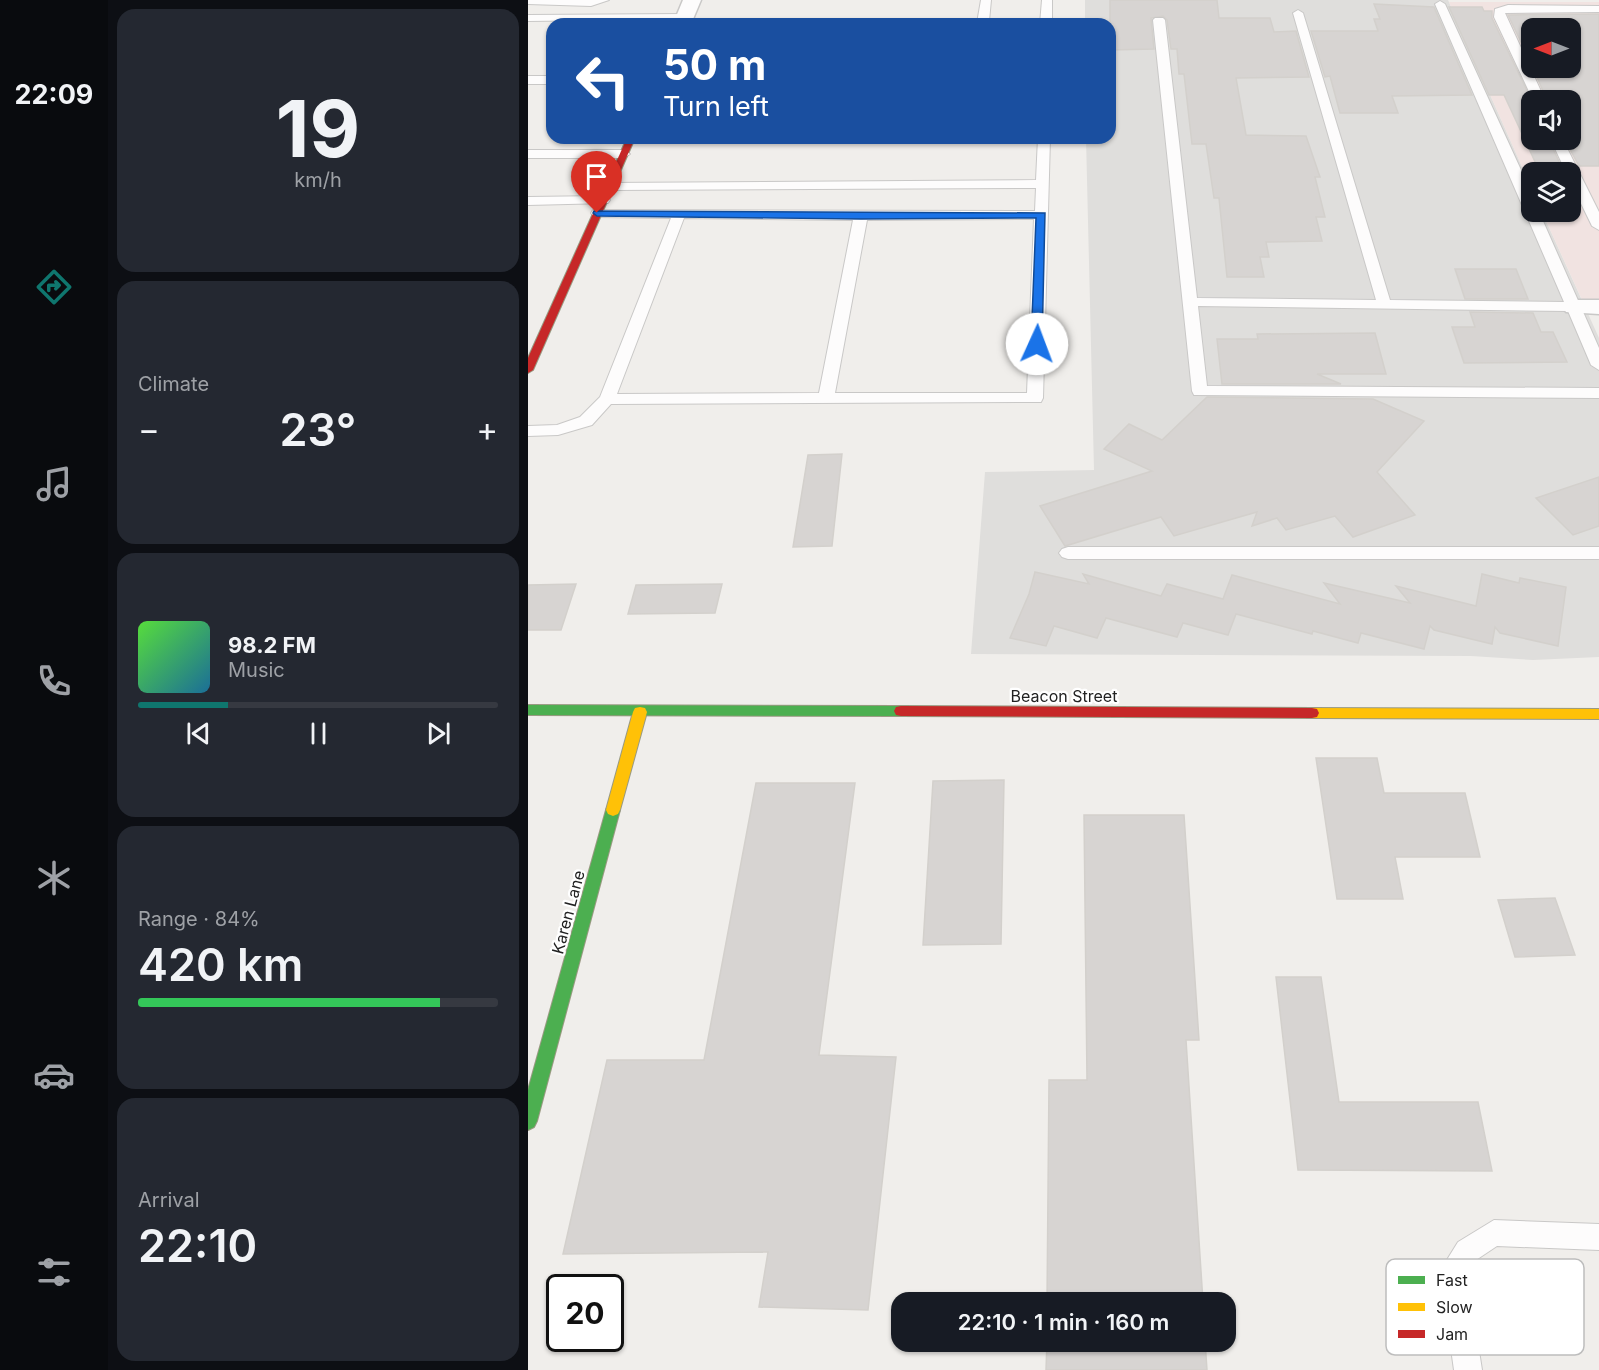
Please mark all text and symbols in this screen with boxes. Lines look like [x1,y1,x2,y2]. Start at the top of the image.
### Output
north arrow [1521,18,1581,78]
map controls [1521,18,1581,222]
text: 50 m [663,39,766,90]
icon: left [564,42,642,120]
text: 22:09 [15,78,93,111]
text: 19 [276,81,360,176]
text: Turn left [663,90,769,123]
button: sound [1521,90,1581,150]
pin [571,151,622,213]
icon: arrive [580,160,613,193]
button: layers [1521,162,1581,222]
text: km/h [294,168,342,192]
icon: directions [33,266,75,308]
position arrow [1005,312,1069,376]
text: Climate [138,372,209,396]
text: 23° [280,402,356,457]
text: − [138,409,160,449]
text: + [476,409,498,449]
icon: music [33,463,75,505]
text: 98.2 FM [228,632,316,658]
text: Music [228,658,285,682]
icon: phone [33,660,75,702]
street label: Beacon Street [1011,686,1117,706]
icon: previous [182,717,215,750]
icon: pause [302,717,335,750]
icon: next [422,717,455,750]
icon: climate [33,857,75,899]
street label: Karen Lane [547,868,589,956]
text: Range · 84% [138,907,260,931]
text: 420 km [138,937,303,992]
icon: car [33,1054,75,1096]
text: Arrival [138,1188,200,1212]
text: 22:10 [138,1218,257,1273]
icon: filters [33,1251,75,1293]
legend [1386,1259,1584,1355]
text: Fast [1436,1270,1468,1290]
speed limit sign: 20 [546,1274,624,1352]
text: Slow [1436,1297,1473,1317]
text: 22:10 · 1 min · 160 m [958,1309,1169,1335]
text: Jam [1436,1324,1468,1344]

